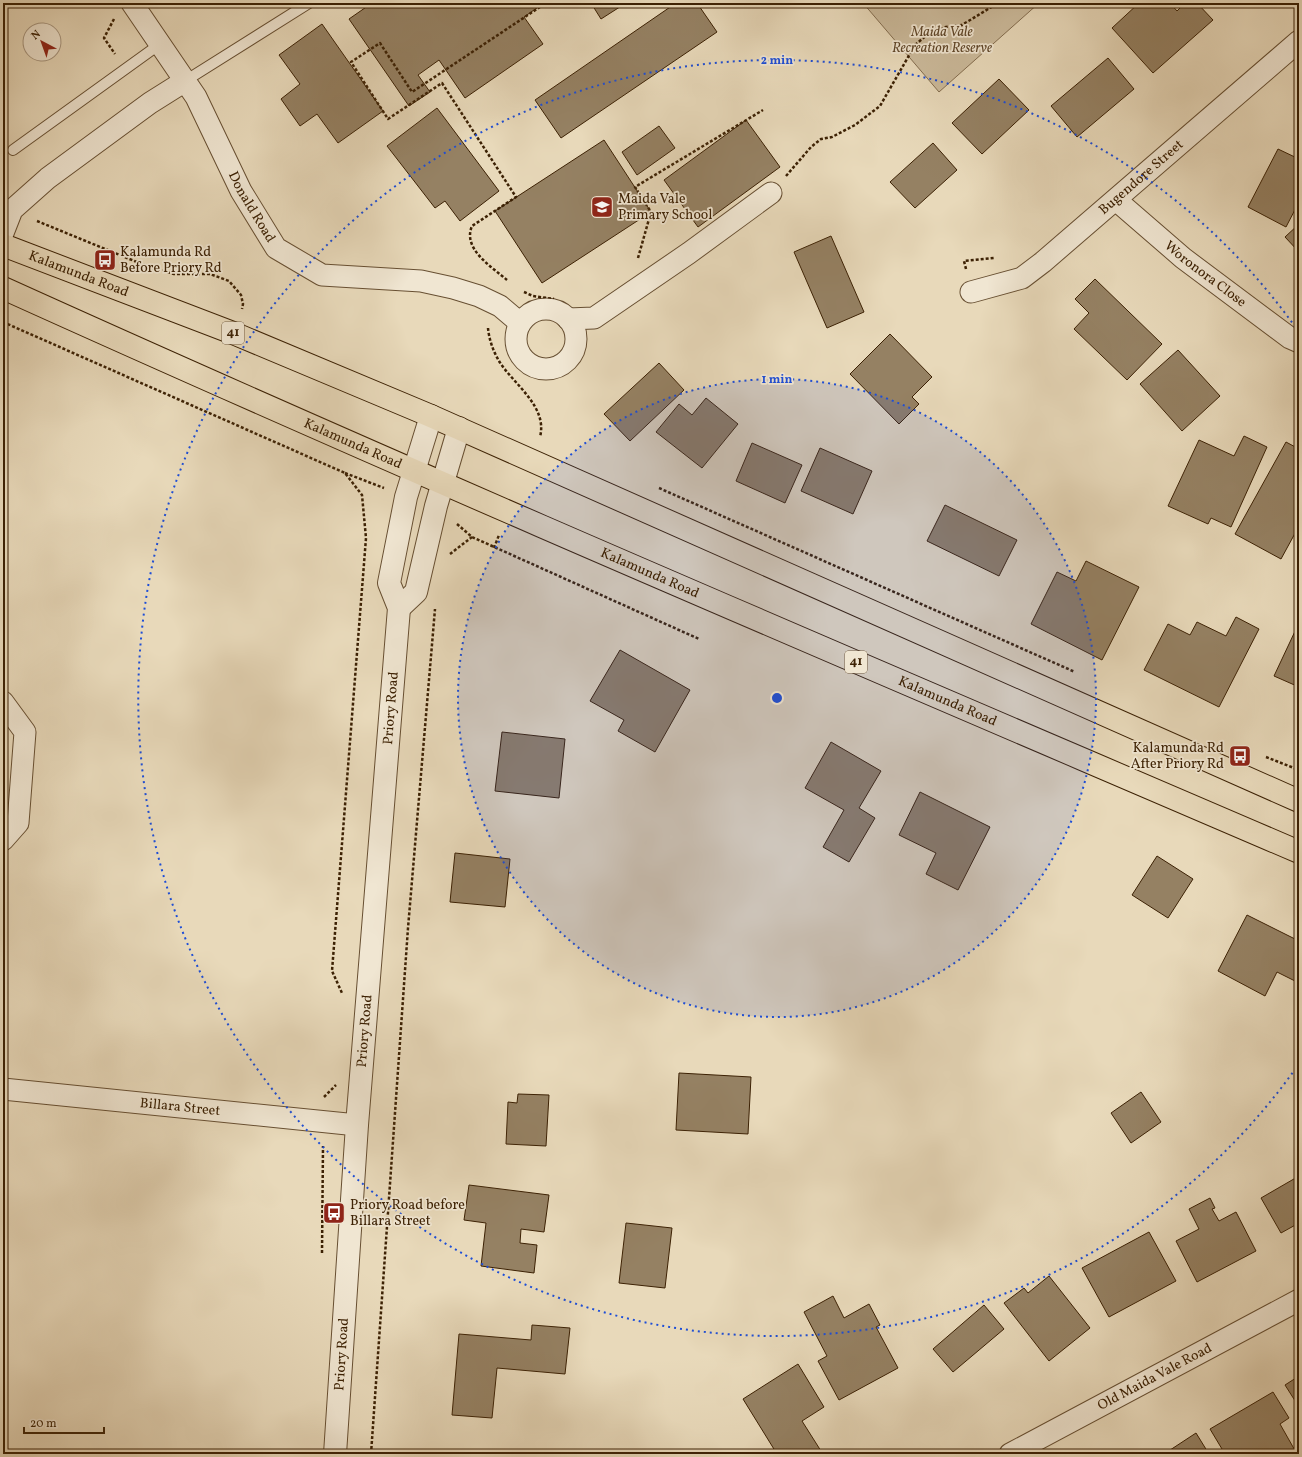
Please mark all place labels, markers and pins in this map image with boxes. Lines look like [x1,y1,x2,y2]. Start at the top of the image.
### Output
place label: Maida Vale Primary School [618,190,712,225]
school or university icon: Maida Vale Primary School [589,194,615,220]
place label: Kalamunda Rd Before Priory Rd [120,243,222,278]
bus stop icon: Kalamunda Rd Before Priory Rd [92,247,118,273]
centre of rings [770,691,784,705]
place label: Kalamunda Rd After Priory Rd [1131,739,1224,774]
bus stop icon: Kalamunda Rd After Priory Rd [1227,743,1253,769]
place label: Priory Road before Billara Street [350,1196,465,1231]
bus stop icon: Priory Road before Billara Street [321,1200,347,1226]

